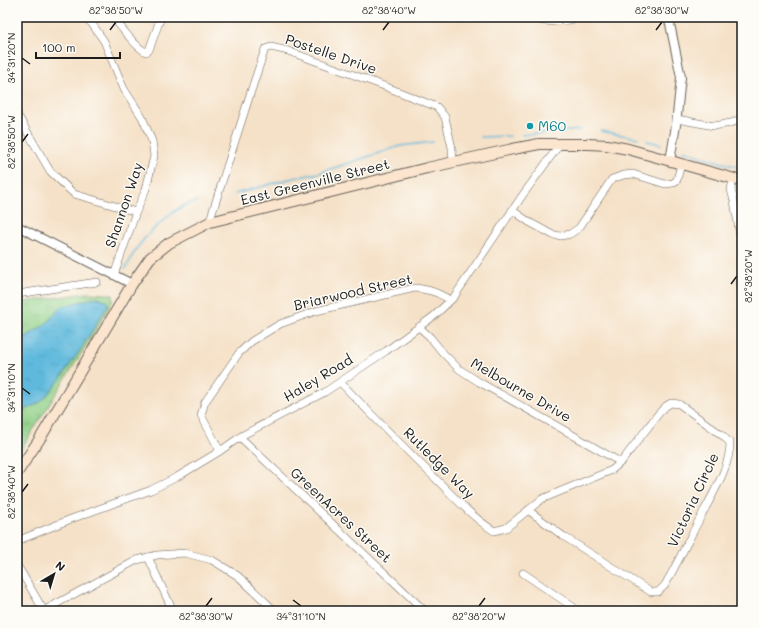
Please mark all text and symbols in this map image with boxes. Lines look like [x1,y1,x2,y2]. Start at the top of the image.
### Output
text: 82°38'50"W [89,3,143,17]
text: 82°38'40"W [362,3,416,17]
text: 82°38'30"W [635,3,689,17]
street label: Postelle Drive [283,29,379,78]
text: 34°31'20"N [4,33,18,83]
scale bar [36,34,120,60]
text: 100 m [42,39,76,55]
text: 82°38'50"W [4,115,18,169]
place label: M60 [538,116,567,135]
marker: M60 [525,121,535,131]
street label: East Greenville Street [238,154,391,209]
street label: Shannon Way [100,160,147,250]
text: 82°38'20"W [741,249,755,303]
street label: Briarwood Street [292,269,414,314]
street label: Haley Road [280,349,356,406]
street label: Melbourne Drive [468,353,575,426]
text: 34°31'10"N [4,363,18,413]
street label: Rutledge Way [400,423,479,502]
street label: Victoria Circle [662,449,723,550]
street label: GreenAcres Street [287,463,396,567]
text: 82°38'40"W [4,465,18,519]
north arrow [34,554,74,594]
text: N [53,557,68,574]
text: 82°38'30"W [179,609,233,623]
text: 34°31'10"N [276,609,326,623]
text: 82°38'20"W [452,609,506,623]

